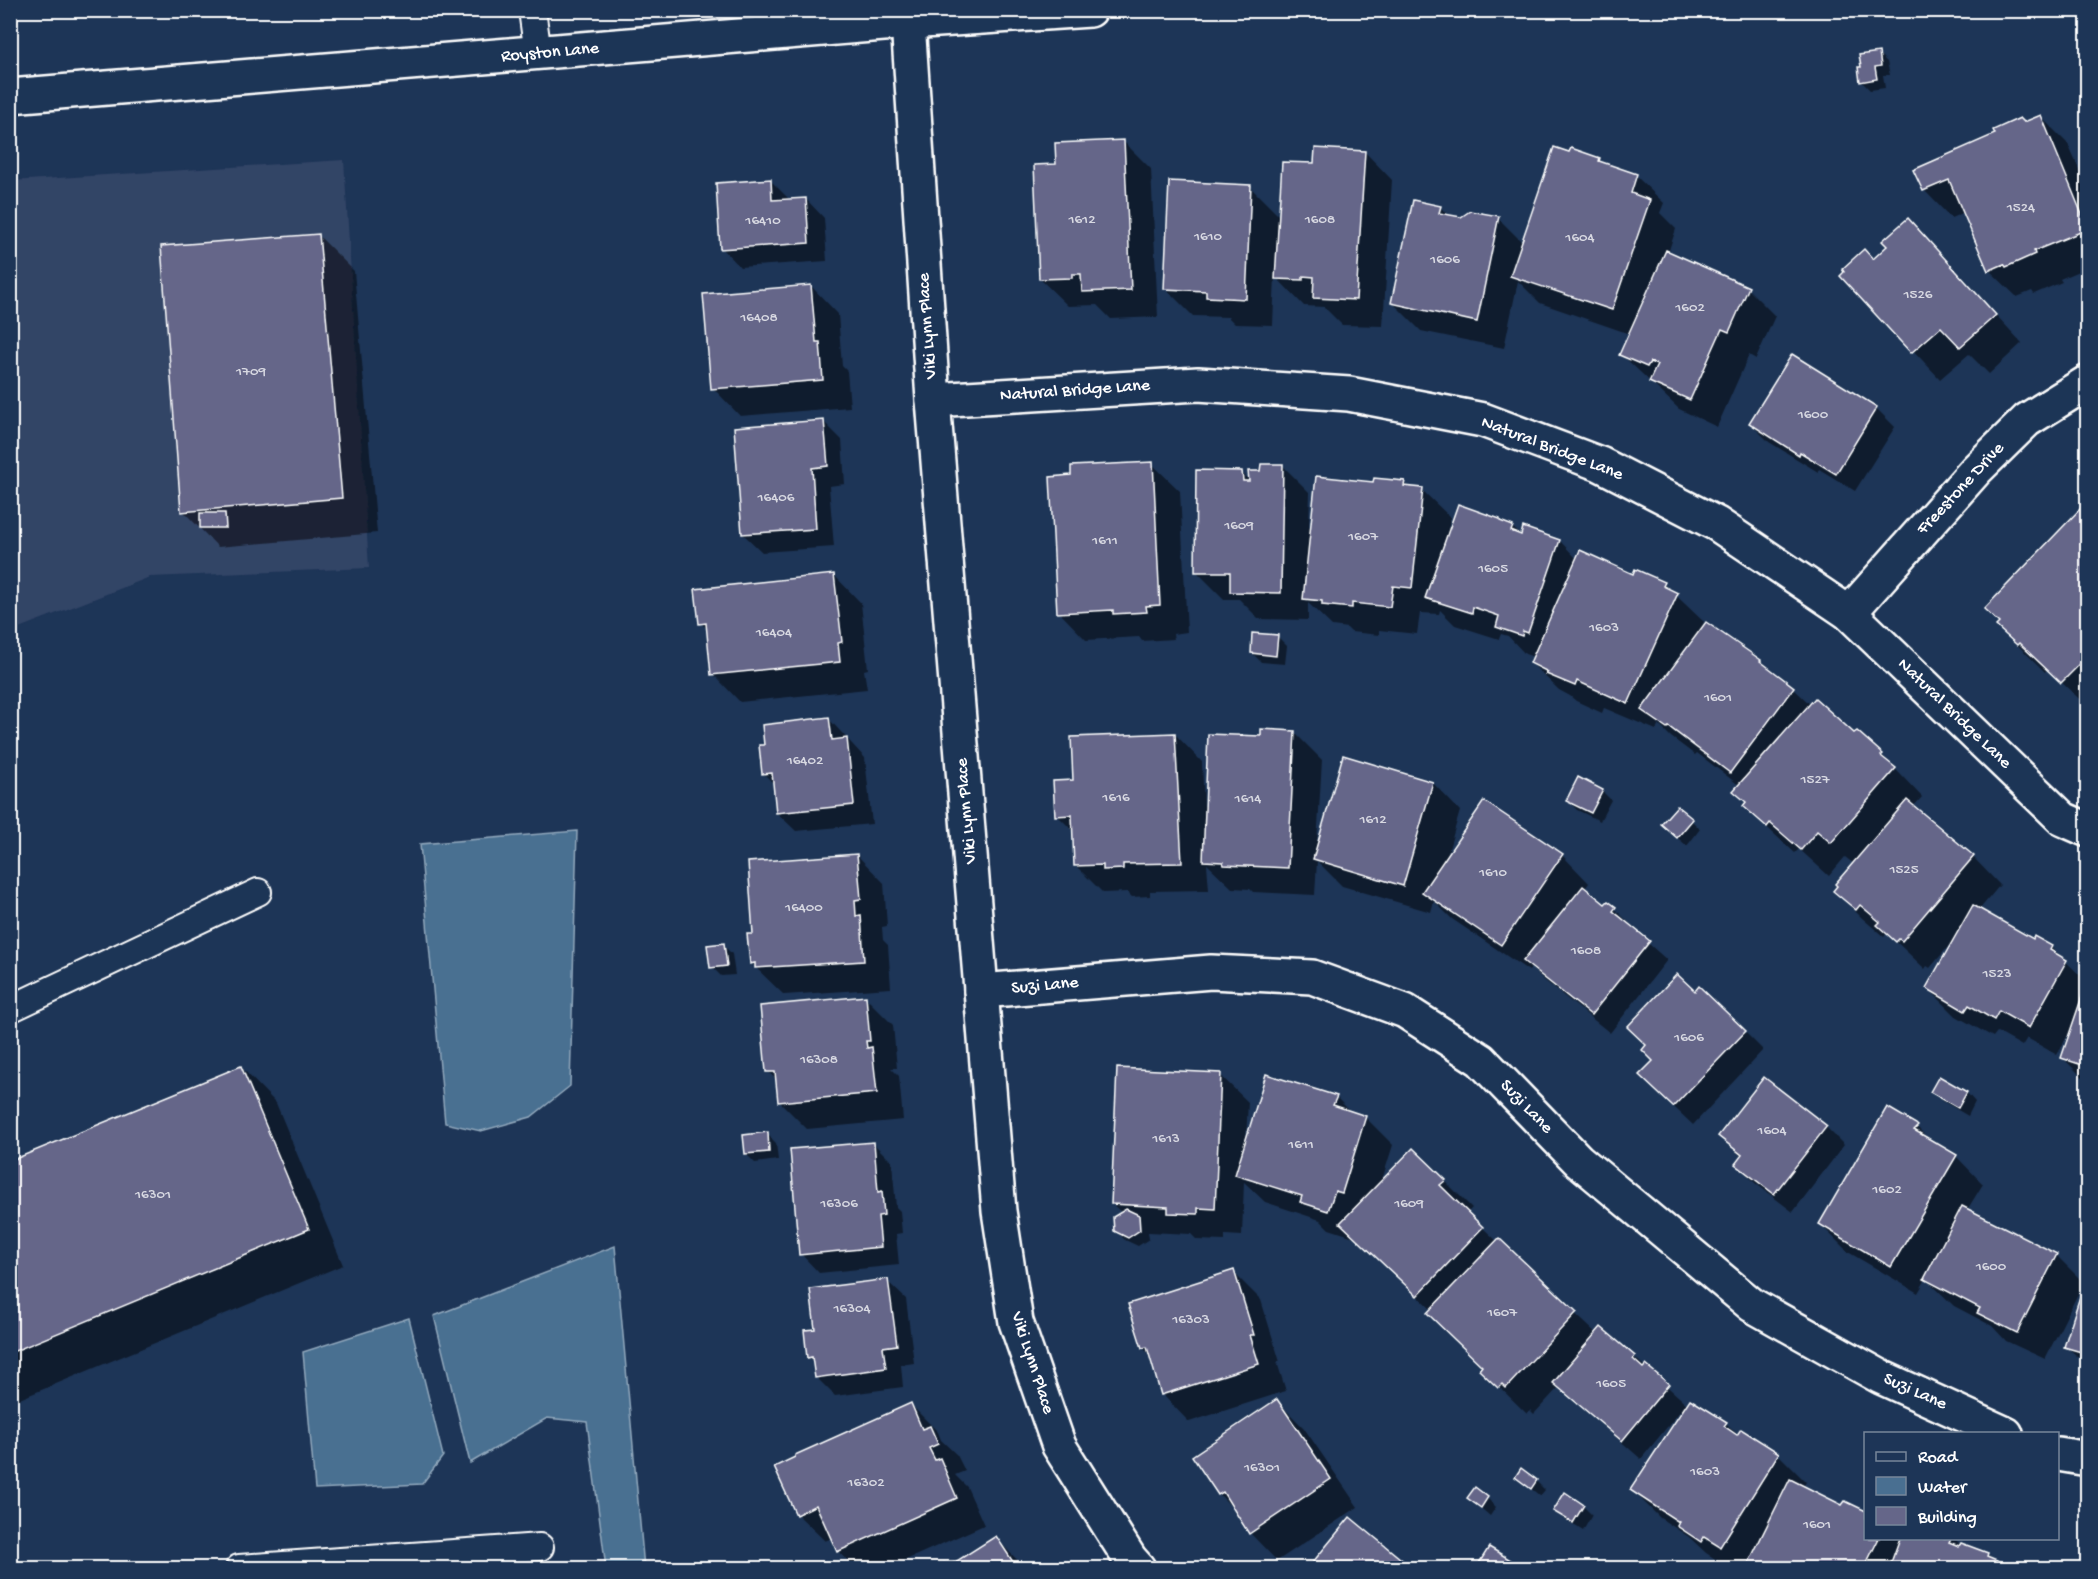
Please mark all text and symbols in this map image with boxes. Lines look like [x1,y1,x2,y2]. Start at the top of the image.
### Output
street label: Royston Lane [500,38,601,68]
house number: 1524 [2006,199,2035,217]
house number: 1612 [1067,211,1096,229]
house number: 1608 [1304,211,1335,229]
house number: 16410 [744,212,781,230]
house number: 1610 [1193,228,1223,246]
house number: 1604 [1564,229,1595,247]
house number: 1606 [1429,251,1460,269]
street label: Viki Lynn Place [914,272,942,381]
house number: 1526 [1903,286,1933,304]
house number: 1602 [1674,299,1705,317]
house number: 16408 [739,309,778,327]
house number: 1709 [235,363,266,381]
street label: Natural Bridge Lane [999,375,1151,407]
house number: 1600 [1797,406,1829,424]
street label: Natural Bridge Lane [1478,412,1627,486]
street label: Freestone Drive [1912,438,2010,540]
house number: 16406 [757,489,795,507]
house number: 1609 [1223,517,1254,535]
house number: 1607 [1347,528,1379,546]
house number: 1611 [1091,532,1118,550]
house number: 1605 [1477,560,1508,578]
house number: 1603 [1588,619,1619,637]
house number: 16404 [755,624,792,642]
street label: Natural Bridge Lane [1893,654,2016,774]
house number: 1601 [1703,689,1732,707]
house number: 16402 [786,752,823,770]
street label: Viki Lynn Place [952,756,982,866]
house number: 1527 [1799,771,1831,789]
house number: 1616 [1101,789,1130,807]
house number: 1614 [1234,790,1261,808]
house number: 1612 [1358,811,1387,829]
house number: 1525 [1888,861,1919,879]
house number: 1610 [1478,864,1508,882]
house number: 16400 [784,899,823,917]
house number: 1608 [1570,942,1601,960]
house number: 1523 [1981,965,2012,983]
street label: Suzi Lane [1011,973,1080,999]
house number: 1606 [1673,1029,1704,1047]
house number: 16308 [799,1051,838,1069]
street label: Suzi Lane [1495,1075,1557,1139]
house number: 1604 [1756,1122,1787,1140]
house number: 1613 [1151,1130,1180,1148]
house number: 1611 [1287,1136,1314,1154]
house number: 1602 [1871,1181,1902,1199]
house number: 16301 [134,1186,171,1204]
house number: 16306 [819,1195,858,1213]
house number: 1609 [1393,1195,1424,1213]
house number: 1600 [1975,1258,2007,1276]
house number: 16304 [832,1300,871,1318]
house number: 1607 [1486,1304,1518,1322]
street label: Viki Lynn Place [1005,1308,1059,1417]
house number: 16303 [1171,1311,1210,1329]
street label: Suzi Lane [1880,1369,1951,1416]
house number: 1605 [1595,1375,1626,1393]
legend [1864,1432,2059,1540]
text: Road [1918,1448,1959,1469]
house number: 16301 [1243,1459,1280,1477]
house number: 1603 [1689,1463,1720,1481]
house number: 16302 [846,1474,885,1492]
text: Water [1918,1478,1968,1499]
text: Building [1917,1508,1977,1529]
house number: 1601 [1802,1516,1831,1534]

